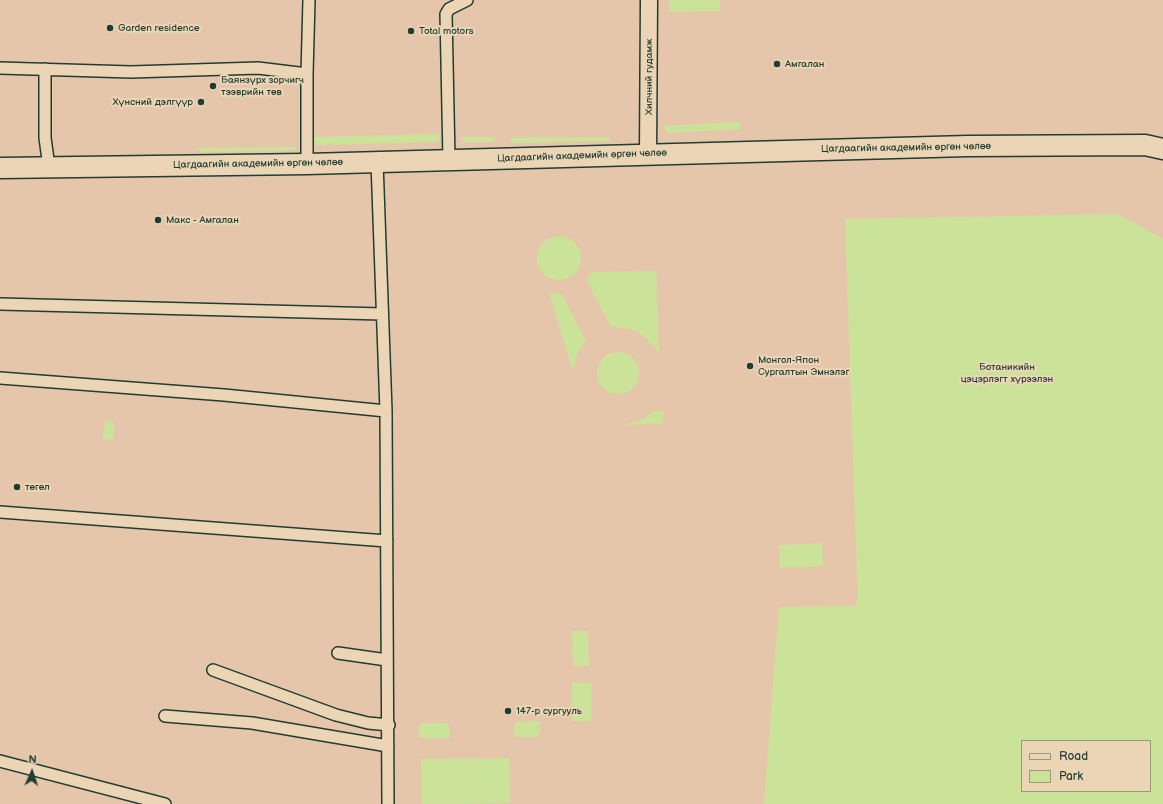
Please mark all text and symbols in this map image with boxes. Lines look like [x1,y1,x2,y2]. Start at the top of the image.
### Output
place label: Garden residence [118,22,200,34]
marker: Garden residence [105,23,115,33]
place label: Total motors [419,25,474,37]
marker: Total motors [406,26,416,36]
street label: Хилчний гудамж [643,39,655,115]
place label: Амгалан [785,58,824,70]
marker: Амгалан [772,59,782,69]
place label: Баянзүрх зорчигч тээврийн төв [221,74,304,98]
marker: Баянзүрх зорчигч тээврийн төв [208,81,218,91]
place label: Хүнсний дэлгүүр [113,96,193,108]
marker: Хүнсний дэлгүүр [196,97,206,107]
street label: Цагдаагийн академийн өргөн чөлөө [821,141,991,155]
street label: Цагдаагийн академийн өргөн чөлөө [497,147,667,165]
street label: Цагдаагийн академийн өргөн чөлөө [173,157,343,171]
place label: Макс - Амгалан [166,214,239,226]
marker: Макс - Амгалан [153,215,163,225]
place label: Монгол-Япон Сургалтын Эмнэлэг [758,354,849,378]
marker: Монгол-Япон Сургалтын Эмнэлэг [745,361,755,371]
park label: Ботаникийн цэцэрлэгт хүрээлэн [961,361,1053,384]
place label: төгөл [25,481,50,493]
marker: төгөл [12,482,22,492]
place label: 147-р сургууль [516,705,582,717]
marker: 147-р сургууль [503,706,513,716]
legend [1021,740,1151,792]
text: Road [1059,749,1088,764]
north arrow [12,752,52,792]
text: N [28,753,37,766]
text: Park [1059,769,1083,784]

